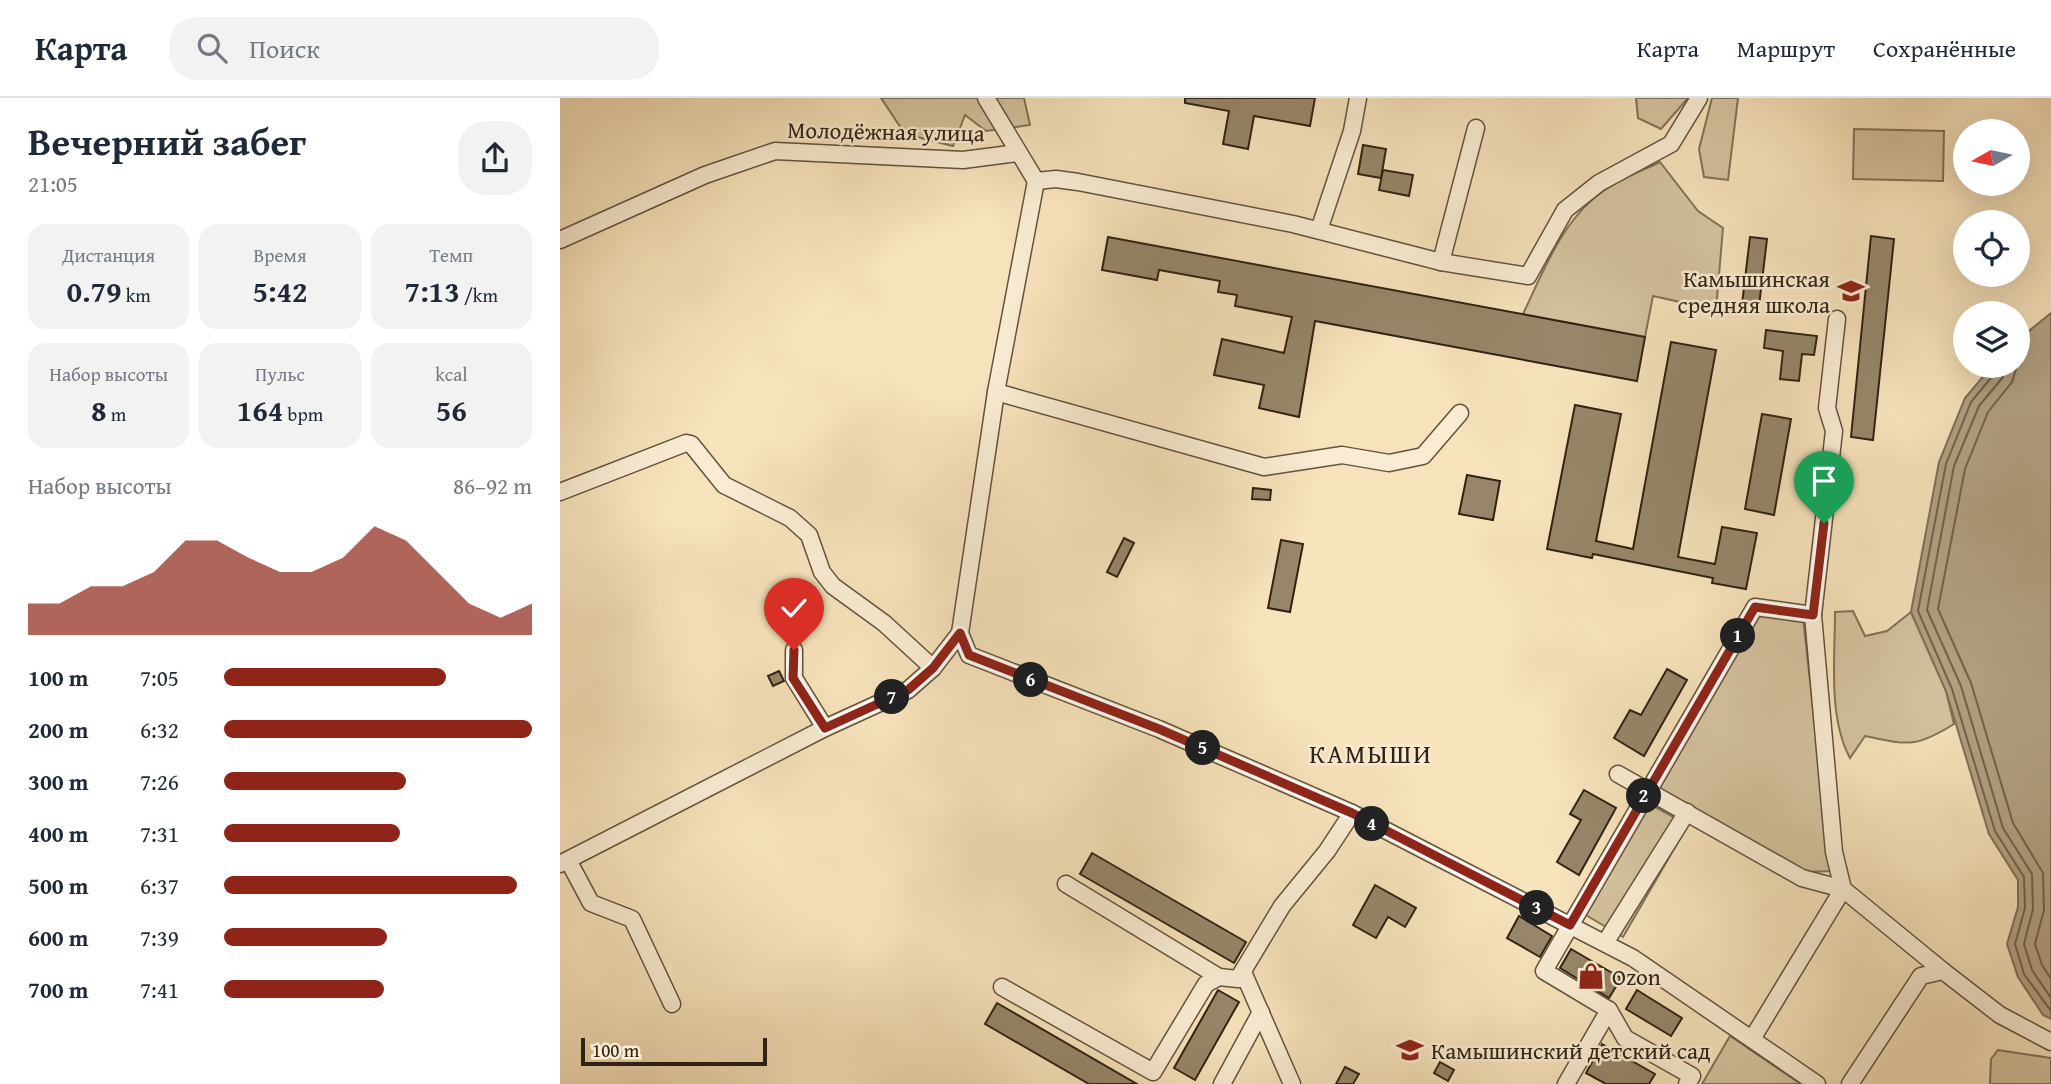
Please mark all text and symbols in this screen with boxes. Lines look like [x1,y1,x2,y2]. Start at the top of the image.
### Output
search box [169,17,659,80]
text: Карта [35,24,127,72]
icon: search [193,29,231,67]
text: Поиск [249,29,320,68]
text: Карта [1637,31,1699,66]
text: Маршрут [1737,31,1835,66]
text: Сохранённые [1873,31,2016,66]
text: Вечерний забег [28,113,306,169]
street label: Молодёжная улица [787,113,985,149]
north arrow [1953,119,2030,196]
map controls [1953,119,2030,378]
button: share [458,121,532,195]
text: 21:05 [28,167,78,200]
button: locate [1953,210,2030,287]
text: Дистанция [62,241,155,269]
text: Время [253,241,307,269]
text: Темп [429,241,473,269]
place label: Камышинская средняя школа [1678,262,1830,321]
text: 0.79 [66,269,122,313]
text: 5:42 [252,269,308,313]
text: 7:13 [405,269,460,313]
school or university icon: Камышинская средняя школа [1836,276,1866,306]
text: km [122,281,151,309]
text: /km [460,281,498,309]
button: layers [1953,301,2030,378]
text: Набор высоты [49,360,168,388]
text: Пульс [255,360,305,388]
text: kcal [435,360,468,388]
text: 8 [91,388,107,432]
text: 164 [237,388,283,432]
text: 56 [436,388,467,432]
text: m [107,400,126,428]
text: bpm [283,400,323,428]
pin [1794,451,1854,523]
icon: arrive [1805,462,1843,500]
text: Набор высоты [28,469,172,502]
text: 86–92 m [453,469,532,502]
pin [764,578,824,650]
icon: check [775,589,813,627]
pin: 1 [1720,618,1756,654]
text: 1 [1733,621,1742,649]
text: 100 m [28,661,89,694]
text: 7:05 [140,661,179,694]
pin: 6 [1014,662,1049,698]
text: 6 [1026,665,1035,693]
pin: 7 [874,680,910,714]
text: 7 [887,682,896,710]
text: 200 m [28,713,89,746]
text: 6:32 [140,713,179,746]
pin: 5 [1186,730,1220,766]
text: 5 [1198,733,1207,761]
district label: КАМЫШИ [1309,734,1433,773]
text: 300 m [28,765,89,798]
text: 7:26 [140,765,179,798]
pin: 2 [1626,778,1662,814]
text: 2 [1639,781,1648,809]
pin: 4 [1354,806,1390,842]
text: 4 [1367,809,1376,837]
text: 400 m [28,817,89,850]
text: 7:31 [140,817,179,850]
text: 500 m [28,869,89,902]
text: 6:37 [140,869,179,902]
pin: 3 [1520,890,1555,926]
text: 3 [1532,893,1541,921]
text: 600 m [28,921,89,954]
text: 7:39 [140,921,179,954]
place label: Ozon [1612,960,1661,993]
shop icon: Ozon [1576,961,1606,991]
text: 700 m [28,973,89,1006]
text: 7:41 [140,973,179,1006]
place label: Камышинский детский сад [1431,1034,1711,1067]
scale bar [581,1035,766,1067]
school or university icon: Камышинский детский сад [1395,1035,1425,1065]
text: 100 m [592,1036,639,1064]

